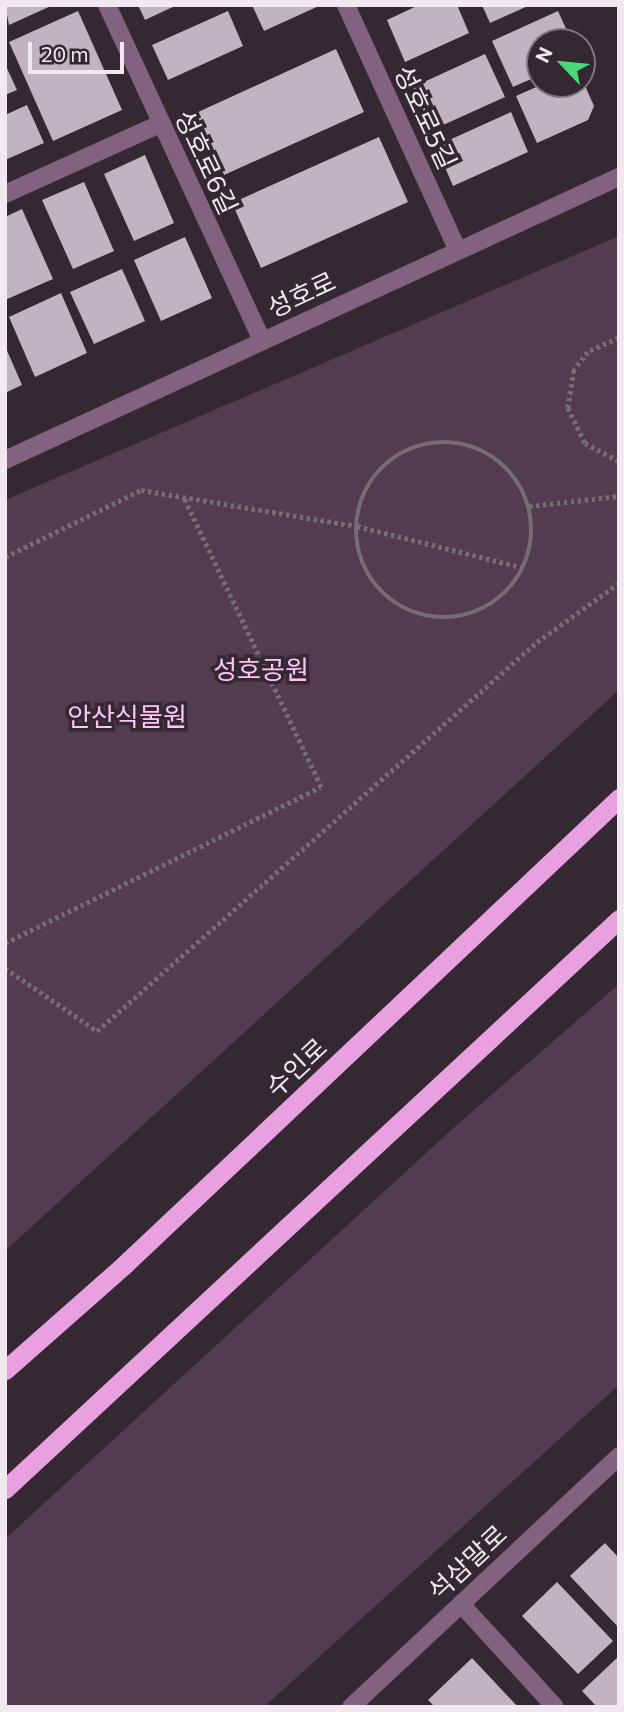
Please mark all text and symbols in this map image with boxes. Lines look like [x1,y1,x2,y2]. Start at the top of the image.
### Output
scale bar [32,28,128,72]
north arrow [526,28,596,98]
text: 20 m [41,41,89,66]
text: N [530,43,557,66]
street label: 성호로5길 [388,60,464,174]
street label: 성호로6길 [169,105,245,219]
street label: 성호로 [262,265,340,323]
park label: 성호공원 [213,653,309,685]
park label: 안산식물원 [67,700,187,732]
street label: 수인로 [259,1031,333,1103]
street label: 석삼말로 [421,1518,513,1606]

